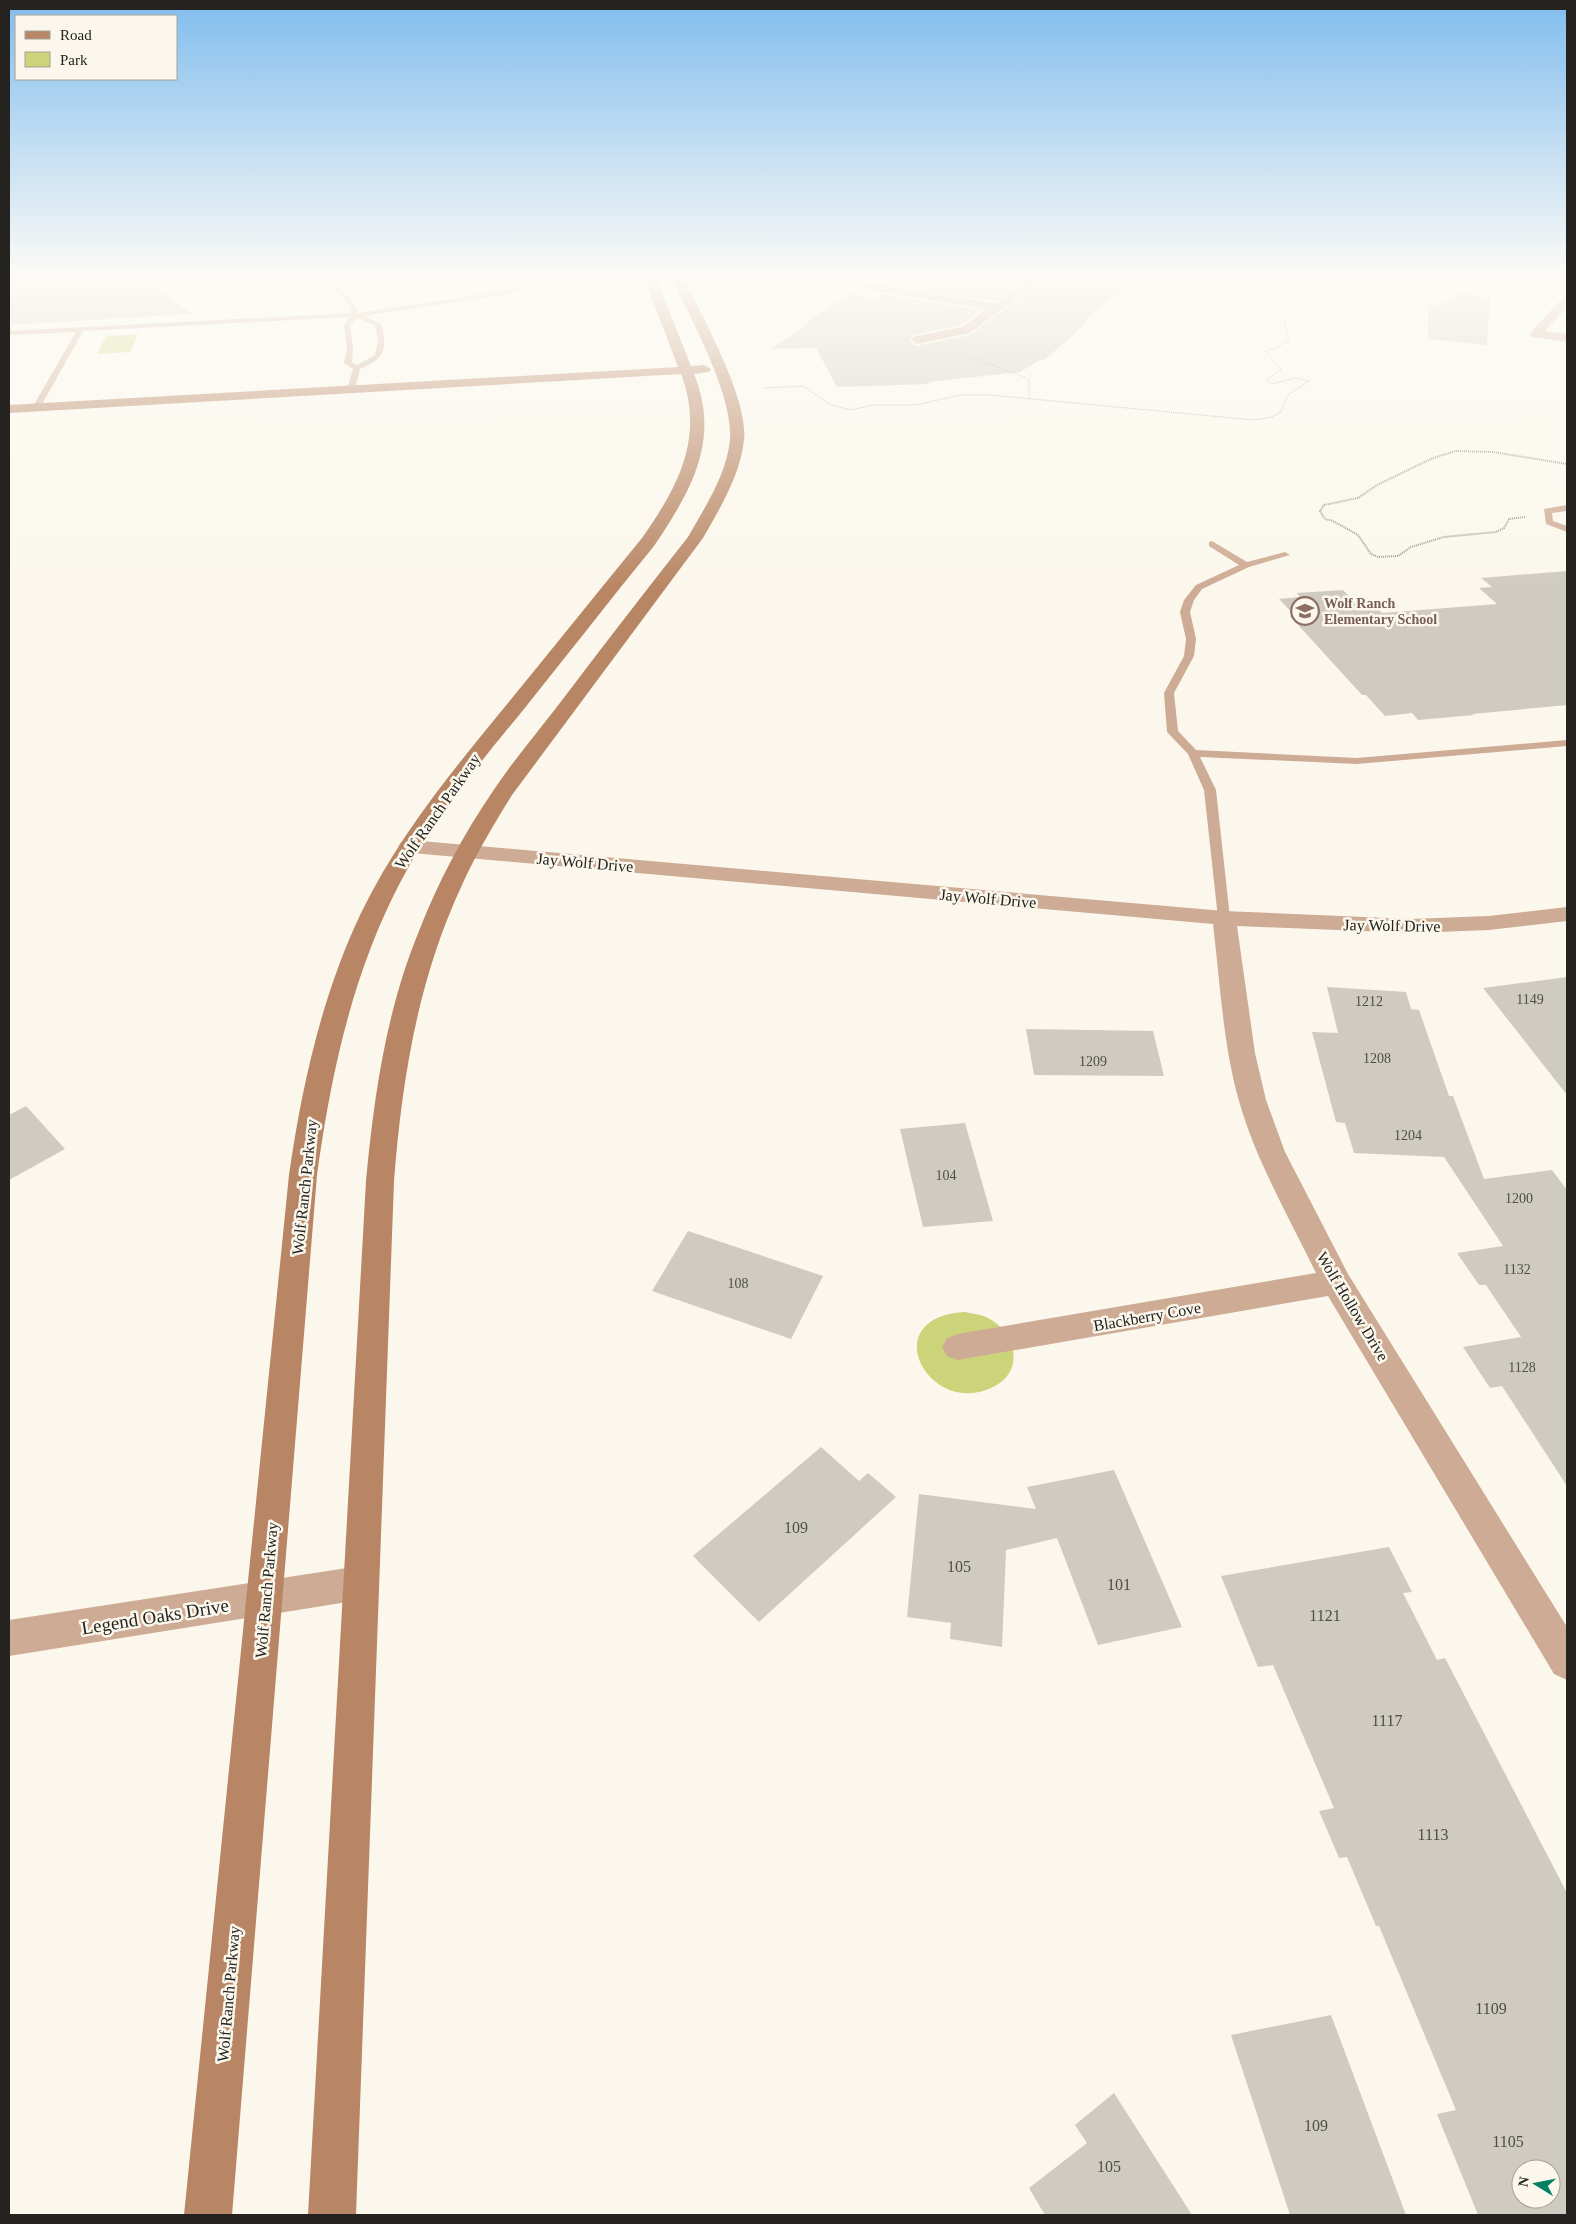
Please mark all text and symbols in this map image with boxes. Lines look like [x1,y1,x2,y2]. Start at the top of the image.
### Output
legend [15,15,178,80]
text: Road [60,27,92,43]
text: Park [60,52,88,68]
school or university icon: Wolf Ranch Elementary School [1290,596,1320,626]
place label: Wolf Ranch Elementary School [1324,596,1437,627]
street label: Wolf Ranch Parkway [391,751,484,873]
street label: Jay Wolf Drive [536,850,634,876]
street label: Jay Wolf Drive [939,886,1037,912]
street label: Jay Wolf Drive [1343,916,1441,936]
house number: 1149 [1516,992,1544,1007]
house number: 1212 [1355,994,1383,1009]
house number: 1208 [1363,1051,1391,1066]
house number: 1209 [1079,1054,1107,1069]
street label: Wolf Ranch Parkway [289,1118,321,1256]
house number: 1204 [1394,1128,1422,1143]
house number: 104 [936,1168,957,1183]
house number: 1200 [1505,1191,1533,1206]
street label: Wolf Hollow Drive [1313,1249,1392,1364]
house number: 1132 [1503,1262,1531,1277]
house number: 108 [728,1276,749,1291]
street label: Blackberry Cove [1092,1299,1202,1335]
house number: 1128 [1508,1360,1536,1375]
house number: 109 [784,1519,808,1536]
street label: Wolf Ranch Parkway [252,1521,282,1659]
house number: 105 [947,1558,971,1575]
house number: 101 [1107,1576,1131,1593]
street label: Legend Oaks Drive [80,1594,230,1639]
house number: 1121 [1309,1607,1341,1624]
house number: 1117 [1372,1712,1402,1729]
house number: 1113 [1418,1826,1448,1843]
street label: Wolf Ranch Parkway [214,1925,244,2063]
house number: 1109 [1475,2000,1507,2017]
house number: 109 [1304,2117,1328,2134]
house number: 1105 [1492,2133,1524,2150]
house number: 105 [1097,2158,1121,2175]
north arrow [1511,2159,1561,2209]
text: N [1515,2176,1532,2188]

